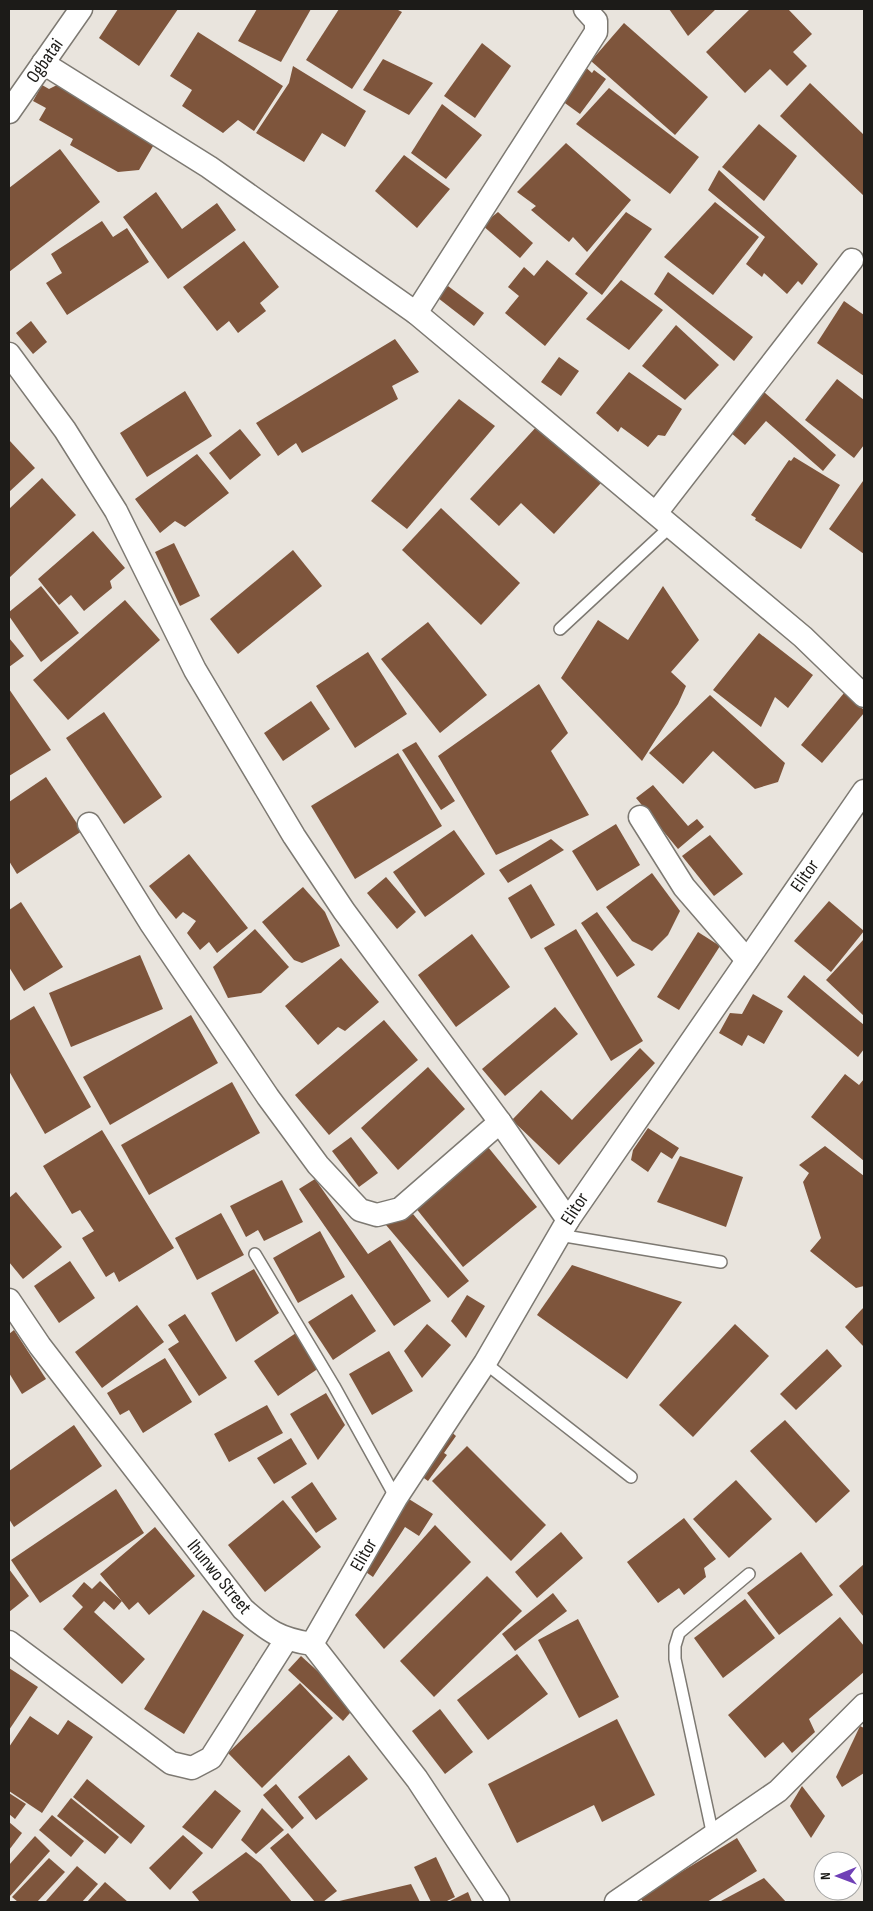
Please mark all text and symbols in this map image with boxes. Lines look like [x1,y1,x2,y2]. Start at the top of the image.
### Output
street label: Ogbatai [22,34,68,88]
street label: Elitor [786,855,825,897]
street label: Elitor [556,1188,594,1230]
street label: Elitor [345,1534,383,1576]
street label: Ihunwo Street [182,1535,256,1619]
north arrow [813,1851,863,1901]
text: N [817,1872,834,1880]

